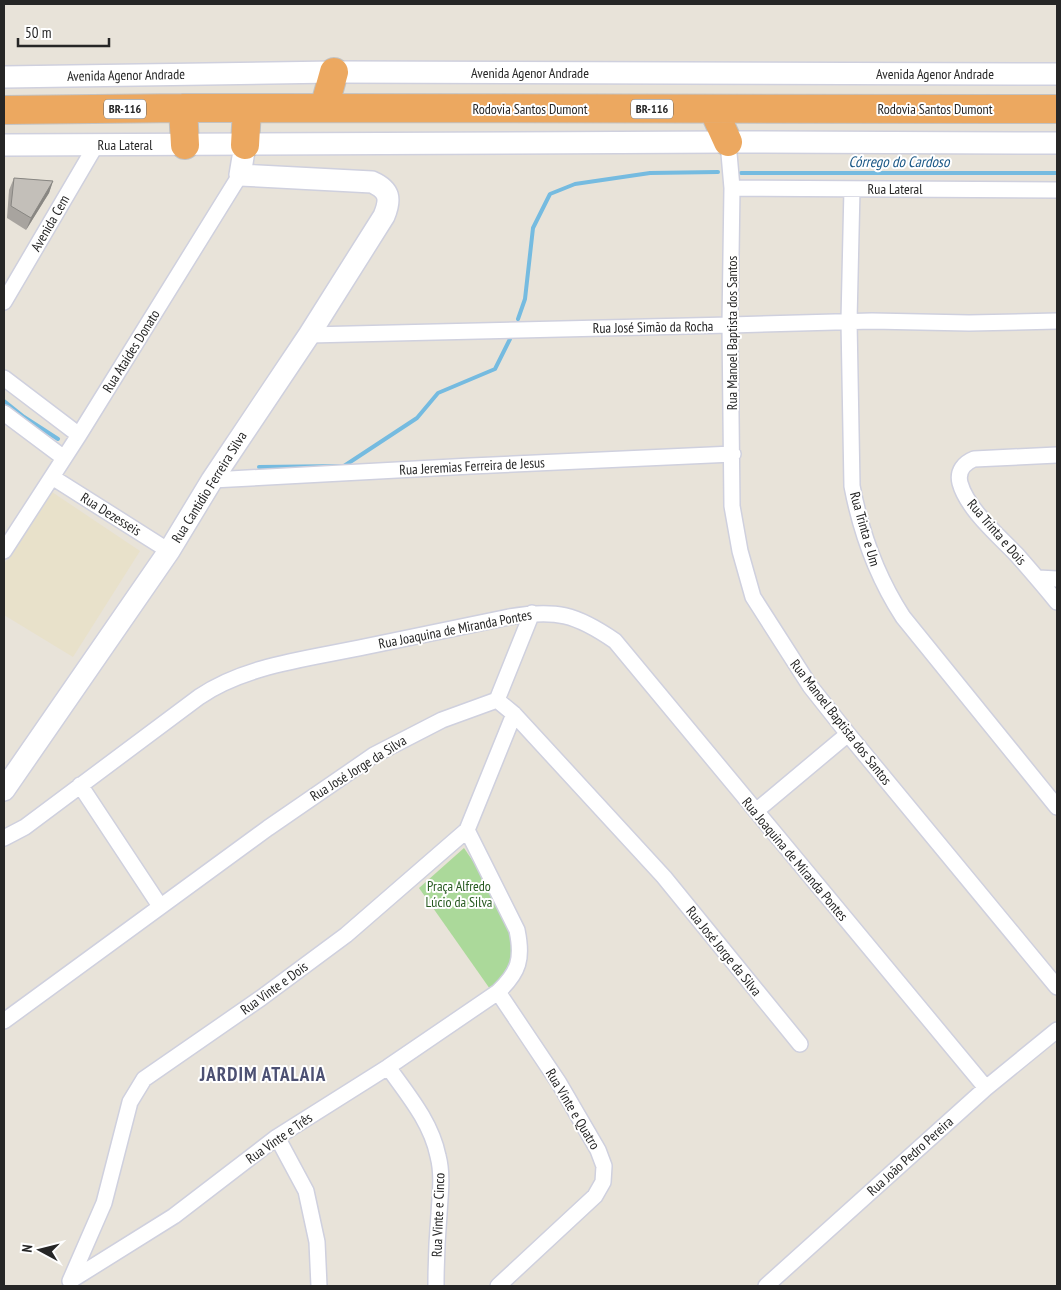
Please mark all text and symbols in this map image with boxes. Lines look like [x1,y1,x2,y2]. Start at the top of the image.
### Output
scale bar [18,15,109,47]
text: 50 m [25,23,51,42]
street label: Avenida Agenor Andrade [471,64,589,82]
street label: Avenida Agenor Andrade [67,65,185,85]
street label: Avenida Agenor Andrade [876,65,994,83]
road number: BR-116 [104,100,146,118]
street label: Rodovia Santos Dumont [472,100,588,118]
road number: BR-116 [631,100,673,118]
street label: Rodovia Santos Dumont [877,100,993,118]
street label: Rua Lateral [98,136,153,154]
water label: Córrego do Cardoso [849,152,951,171]
street label: Rua Lateral [868,180,923,198]
street label: Avenida Cem [27,192,73,254]
street label: Rua Manoel Baptista dos Santos [723,255,741,410]
street label: Rua Ataídes Donato [98,306,164,396]
street label: Rua José Simão da Rocha [593,317,713,337]
street label: Rua Cantidio Ferreira Silva [167,428,251,546]
street label: Rua Jeremias Ferreira de Jesus [399,453,545,479]
street label: Rua Dezesseis [77,488,145,540]
street label: Rua Trinta e Um [846,490,884,568]
street label: Rua Trinta e Dois [963,495,1031,569]
street label: Rua Joaquina de Miranda Pontes [377,605,533,653]
street label: Rua Manoel Baptista dos Santos [786,656,896,789]
street label: Rua José Jorge da Silva [306,731,410,805]
street label: Rua Joaquina de Miranda Pontes [738,794,852,925]
park label: Praça Alfredo Lúcio da Silva [426,877,492,911]
street label: Rua José Jorge da Silva [682,902,766,1000]
street label: Rua Vinte e Dois [237,957,311,1019]
district label: JARDIM ATALAIA [199,1062,326,1086]
street label: Rua Vinte e Quatro [542,1065,604,1153]
street label: Rua Vinte e Três [242,1108,316,1167]
street label: Rua João Pedro Pereira [863,1113,957,1199]
street label: Rua Vinte e Cinco [428,1173,448,1257]
north arrow [15,1225,65,1275]
text: N [18,1244,36,1253]

